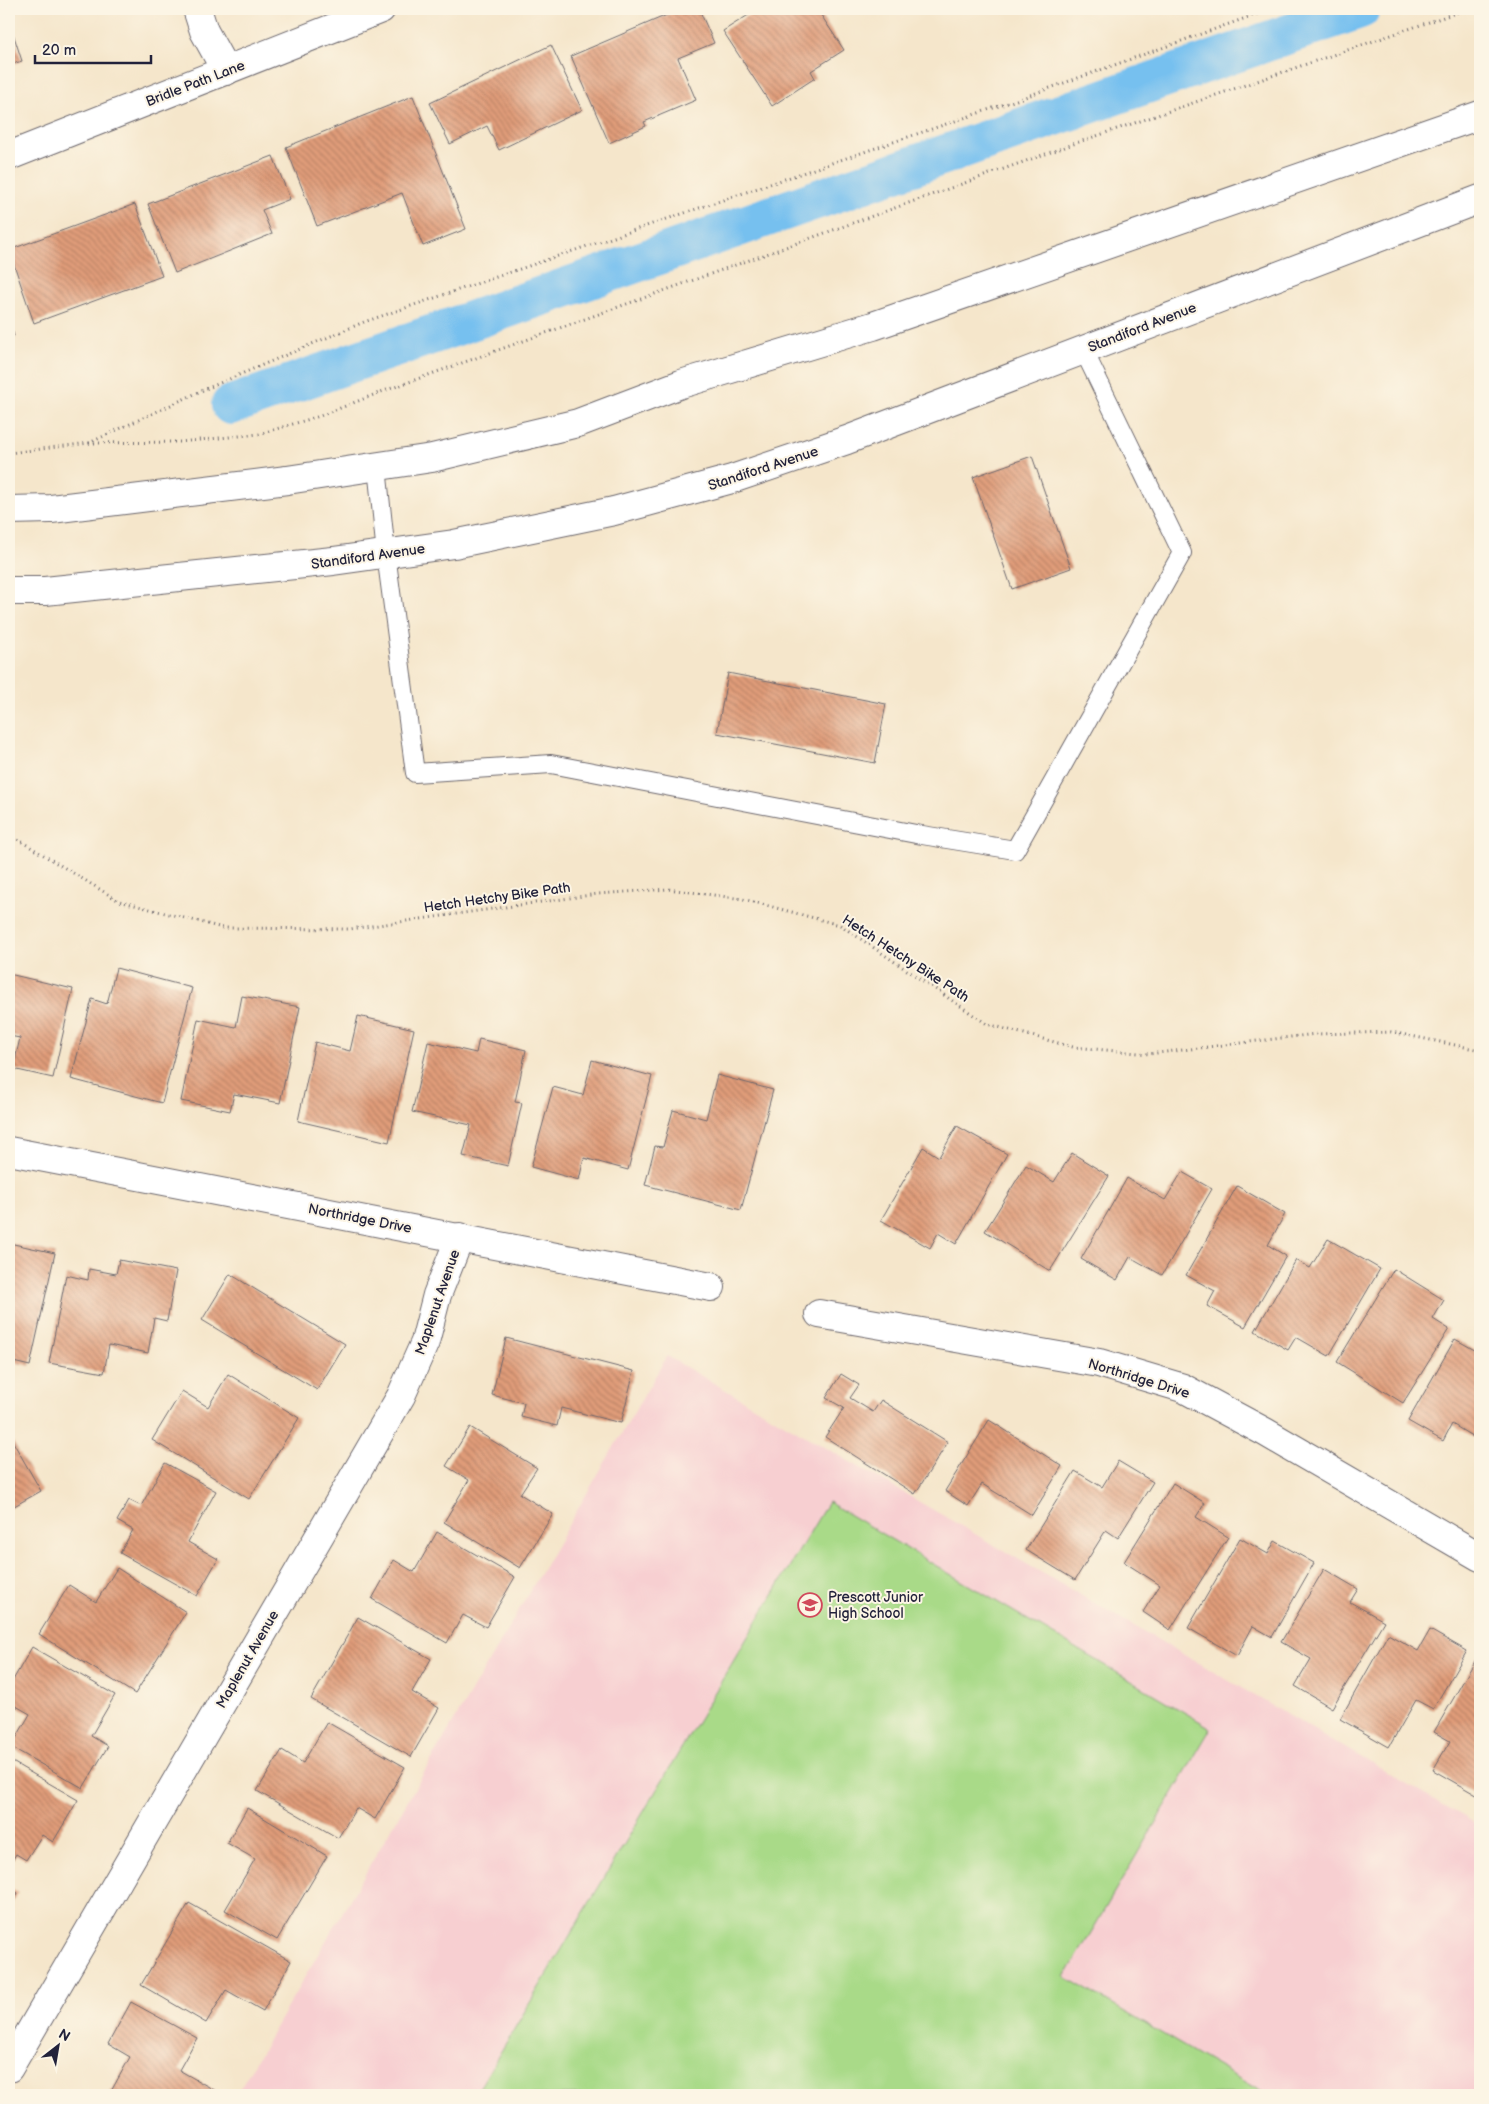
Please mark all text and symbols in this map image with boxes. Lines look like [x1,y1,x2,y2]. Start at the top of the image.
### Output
scale bar [35,32,151,64]
text: 20 m [42,41,76,60]
street label: Bridle Path Lane [143,57,247,110]
street label: Standiford Avenue [1086,299,1199,356]
street label: Standiford Avenue [706,443,820,494]
street label: Standiford Avenue [310,540,426,573]
street label: Hetch Hetchy Bike Path [423,879,572,916]
street label: Hetch Hetchy Bike Path [839,911,973,1006]
street label: Northridge Drive [307,1200,413,1237]
street label: Maplenut Avenue [412,1247,463,1357]
street label: Northridge Drive [1086,1355,1192,1402]
place label: Prescott Junior High School [828,1589,924,1622]
school or university icon: Prescott Junior High School [797,1592,823,1618]
street label: Maplenut Avenue [213,1607,282,1711]
north arrow [32,2022,82,2072]
text: N [56,2025,73,2045]

